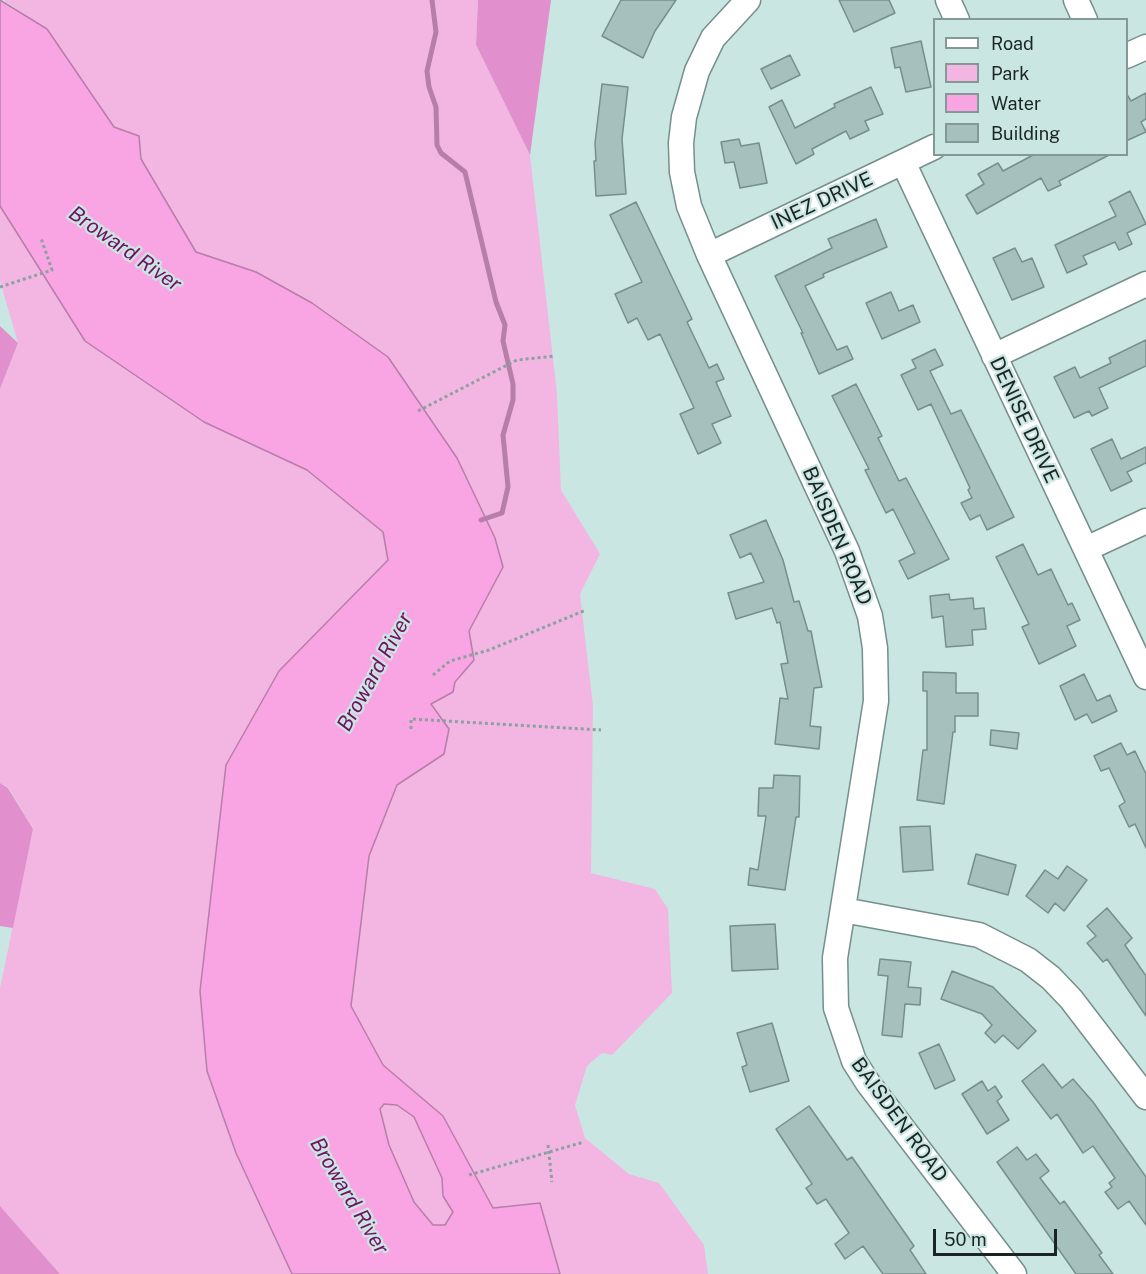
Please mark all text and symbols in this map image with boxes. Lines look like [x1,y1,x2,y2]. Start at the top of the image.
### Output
legend [933,18,1128,156]
text: Road [991,33,1034,54]
text: Park [991,63,1029,84]
text: Water [991,93,1041,114]
text: Building [991,123,1060,144]
street label: INEZ DRIVE [767,167,877,235]
water label: Broward River [64,201,186,297]
street label: DENISE DRIVE [984,353,1064,487]
street label: BAISDEN ROAD [797,463,877,609]
water label: Broward River [332,608,418,736]
street label: BAISDEN ROAD [846,1053,952,1187]
water label: Broward River [304,1133,394,1259]
scale bar [936,1217,1060,1255]
text: 50 m [944,1229,987,1250]

